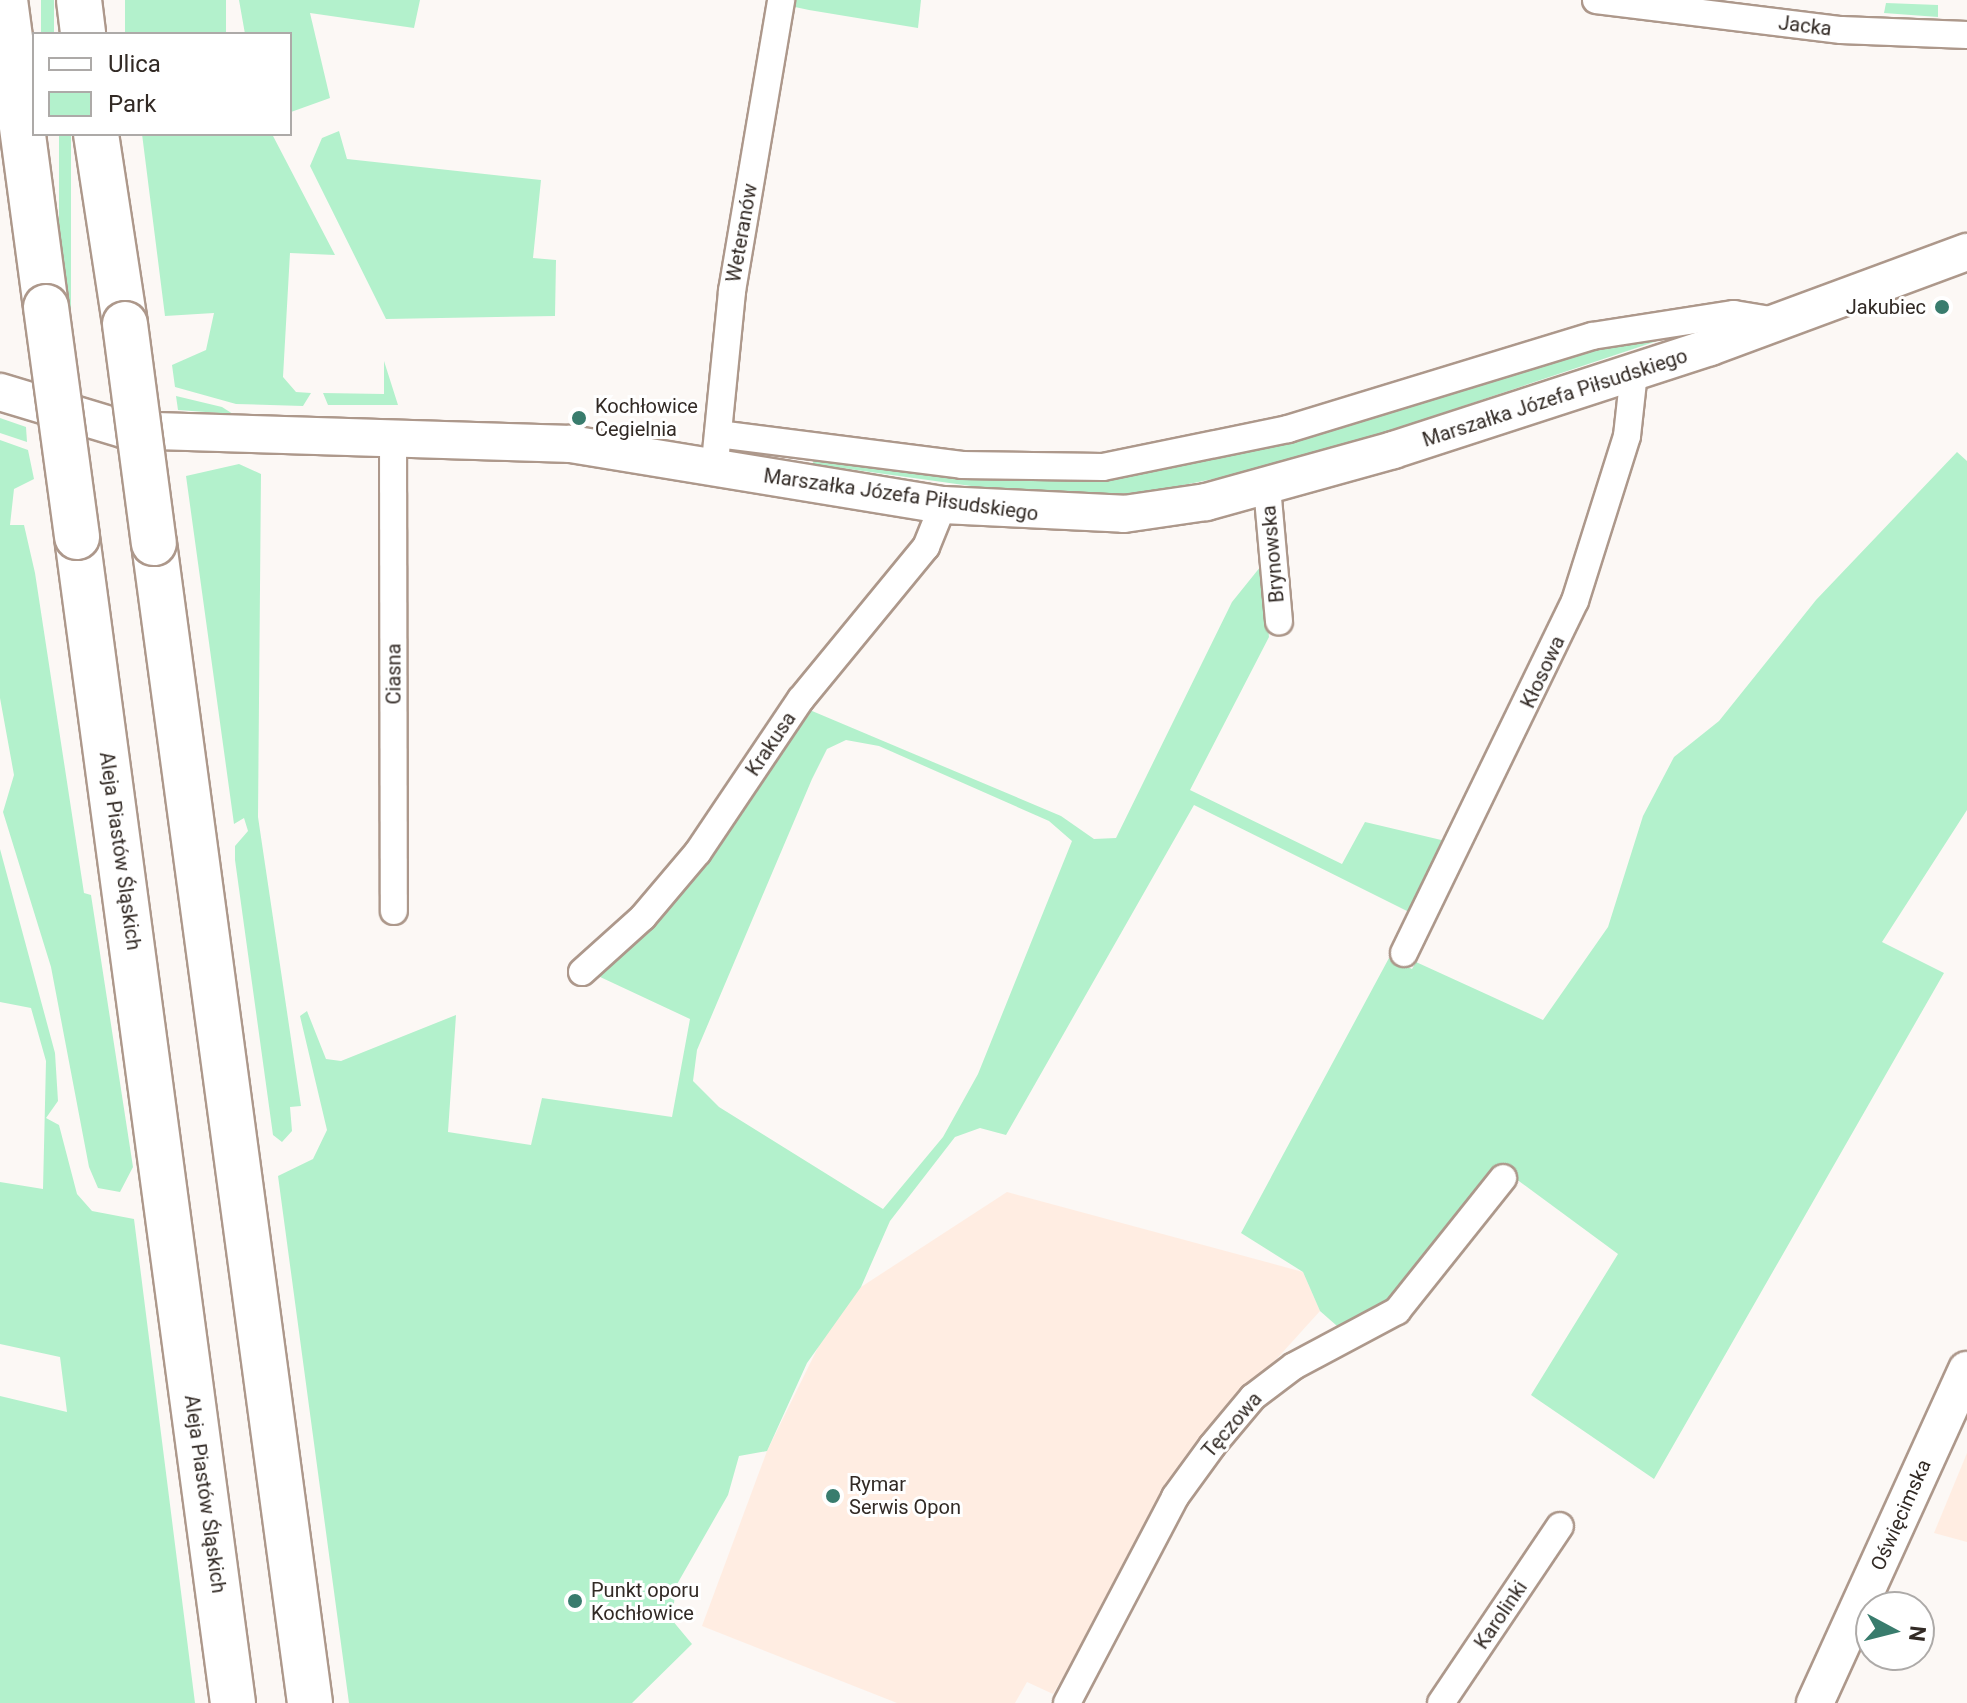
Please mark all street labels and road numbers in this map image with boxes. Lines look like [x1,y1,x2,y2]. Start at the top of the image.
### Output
street label: Jacka [1777,11,1833,41]
street label: Weteranów [722,182,762,284]
street label: Marszałka Józefa Piłsudskiego [1419,344,1691,452]
street label: Marszałka Józefa Piłsudskiego [762,464,1040,526]
street label: Brynowska [1257,504,1289,604]
street label: Kłosowa [1516,632,1570,712]
street label: Ciasna [382,643,406,705]
street label: Krakusa [741,707,801,781]
street label: Aleja Piastów Śląskich [94,750,146,952]
street label: Tęczowa [1197,1387,1267,1463]
street label: Aleja Piastów Śląskich [179,1393,231,1595]
street label: Oświęcimska [1866,1456,1936,1574]
street label: Karolinki [1469,1576,1533,1654]

